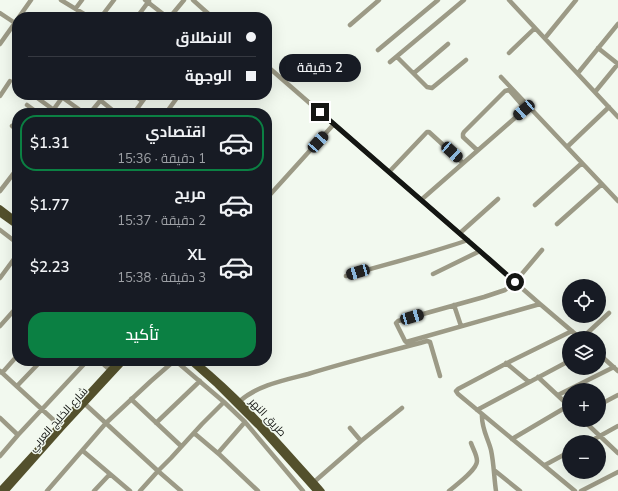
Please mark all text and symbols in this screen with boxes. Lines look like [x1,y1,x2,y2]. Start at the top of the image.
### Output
text: الانطلاق [176,28,232,48]
callout: 2 دقيقة [279,54,361,82]
text: 2 دقيقة [297,59,343,77]
text: الوجهة [185,66,232,86]
car [511,98,537,122]
route end [311,103,329,121]
text: اقتصادي [146,122,206,142]
icon: car [218,125,254,161]
car [306,129,330,155]
text: $1.31 [30,133,70,153]
car [439,140,465,164]
text: 1 دقيقة · 15:36 [117,150,206,168]
text: مريح [174,184,206,204]
icon: car [218,187,254,223]
text: $1.77 [30,195,70,215]
text: 2 دقيقة · 15:37 [117,212,206,230]
text: XL [187,245,206,265]
icon: car [218,249,254,285]
text: $2.23 [30,257,70,277]
car [345,263,371,281]
text: 3 دقيقة · 15:38 [117,269,206,287]
route start [506,273,524,291]
map controls [562,279,606,479]
button: locate [562,279,606,323]
car [399,308,425,326]
button: تأكيد [28,312,256,358]
button: layers [562,331,606,375]
button: + [562,383,606,427]
street label: شارع الخليج العربي [25,384,92,456]
street label: طريق النهر [245,394,289,440]
button: − [562,435,606,479]

